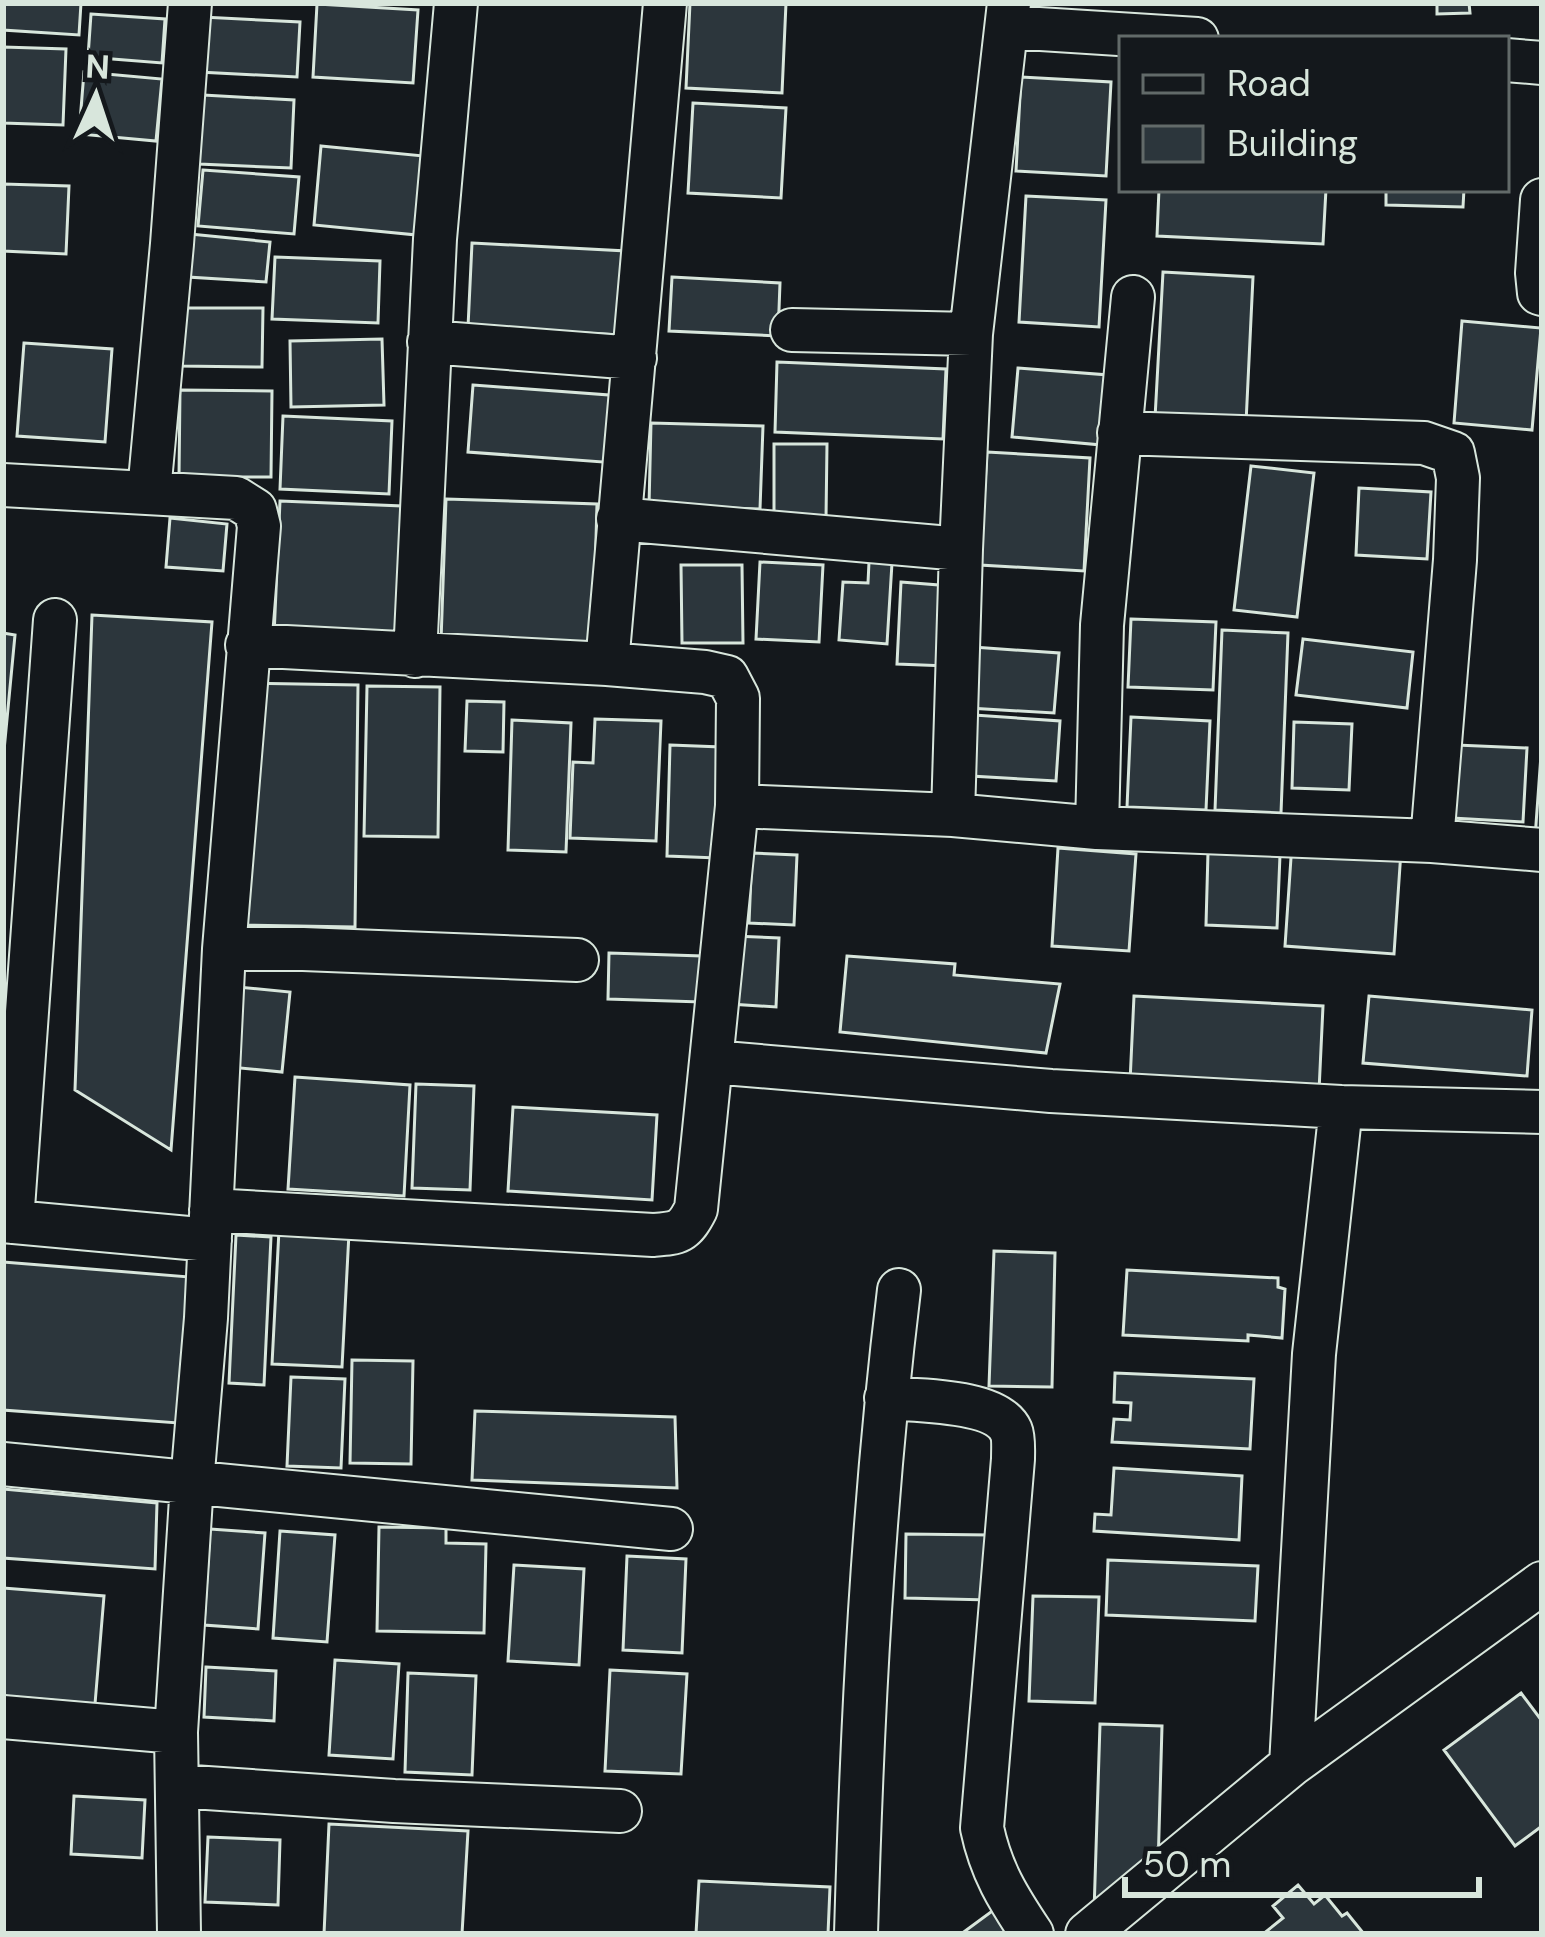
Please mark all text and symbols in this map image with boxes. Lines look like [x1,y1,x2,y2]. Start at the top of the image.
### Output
north arrow [36,36,156,156]
legend [1119,36,1509,192]
text: N [84,44,111,89]
text: Road [1227,60,1311,107]
text: Building [1227,120,1358,167]
scale bar [1125,1823,1479,1897]
text: 50 m [1143,1841,1231,1888]

